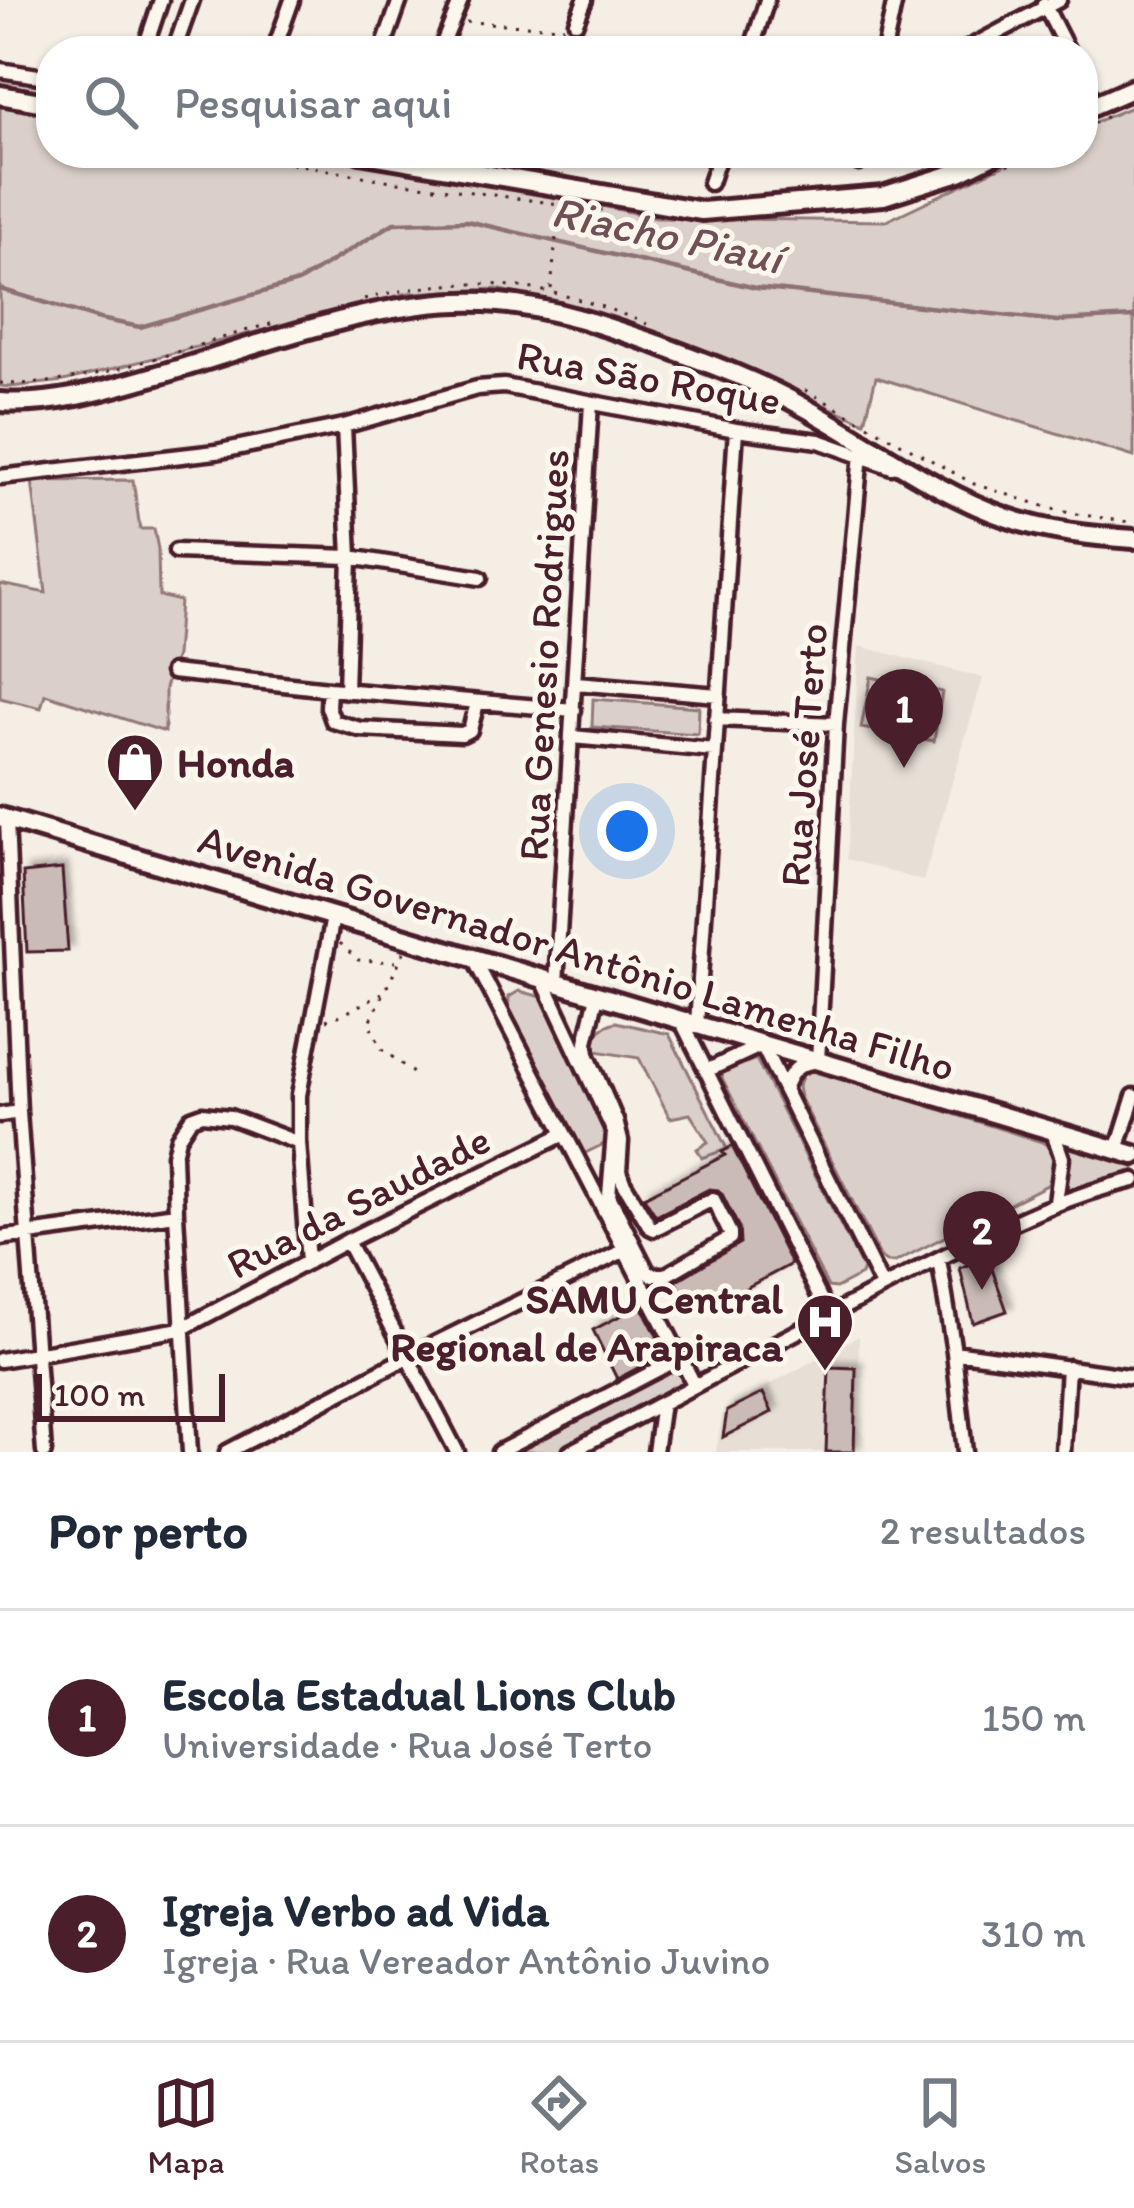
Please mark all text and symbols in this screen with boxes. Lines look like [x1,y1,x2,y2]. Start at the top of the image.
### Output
search box [36,36,1098,168]
icon: search [78,69,144,135]
text: Pesquisar aqui [174,75,452,129]
water label: Riacho Piauí [547,183,793,286]
street label: Rua São Roque [513,329,785,426]
street label: Rua Genesio Rodrigues [507,448,580,862]
street label: Rua José Terto [769,622,838,889]
pin: 1 [865,669,943,768]
shop icon: Honda [104,731,166,813]
place label: Honda [177,737,295,788]
your location [597,801,657,861]
street label: Avenida Governador Antônio Lamenha Filho [193,813,961,1092]
street label: Rua da Saudade [218,1113,498,1290]
pin: 2 [943,1191,1021,1290]
place label: SAMU Central Regional de Arapiraca [390,1273,783,1372]
hospital icon: SAMU Central Regional de Arapiraca [794,1291,856,1373]
scale bar [36,1368,225,1421]
text: 100 m [54,1375,145,1414]
text: Por perto [48,1500,248,1561]
text: 2 resultados [880,1507,1086,1554]
text: Escola Estadual Lions Club [162,1667,676,1721]
text: 1 [78,1694,96,1741]
text: 150 m [982,1694,1086,1741]
text: Universidade · Rua José Terto [162,1721,652,1768]
text: Igreja Verbo ad Vida [162,1883,549,1937]
text: 2 [77,1910,97,1957]
text: 310 m [981,1910,1086,1957]
text: Igreja · Rua Vereador Antônio Juvino [162,1937,770,1984]
tab: Mapa [148,2070,224,2181]
tab: Rotas [520,2070,599,2181]
tab: Salvos [894,2070,986,2181]

